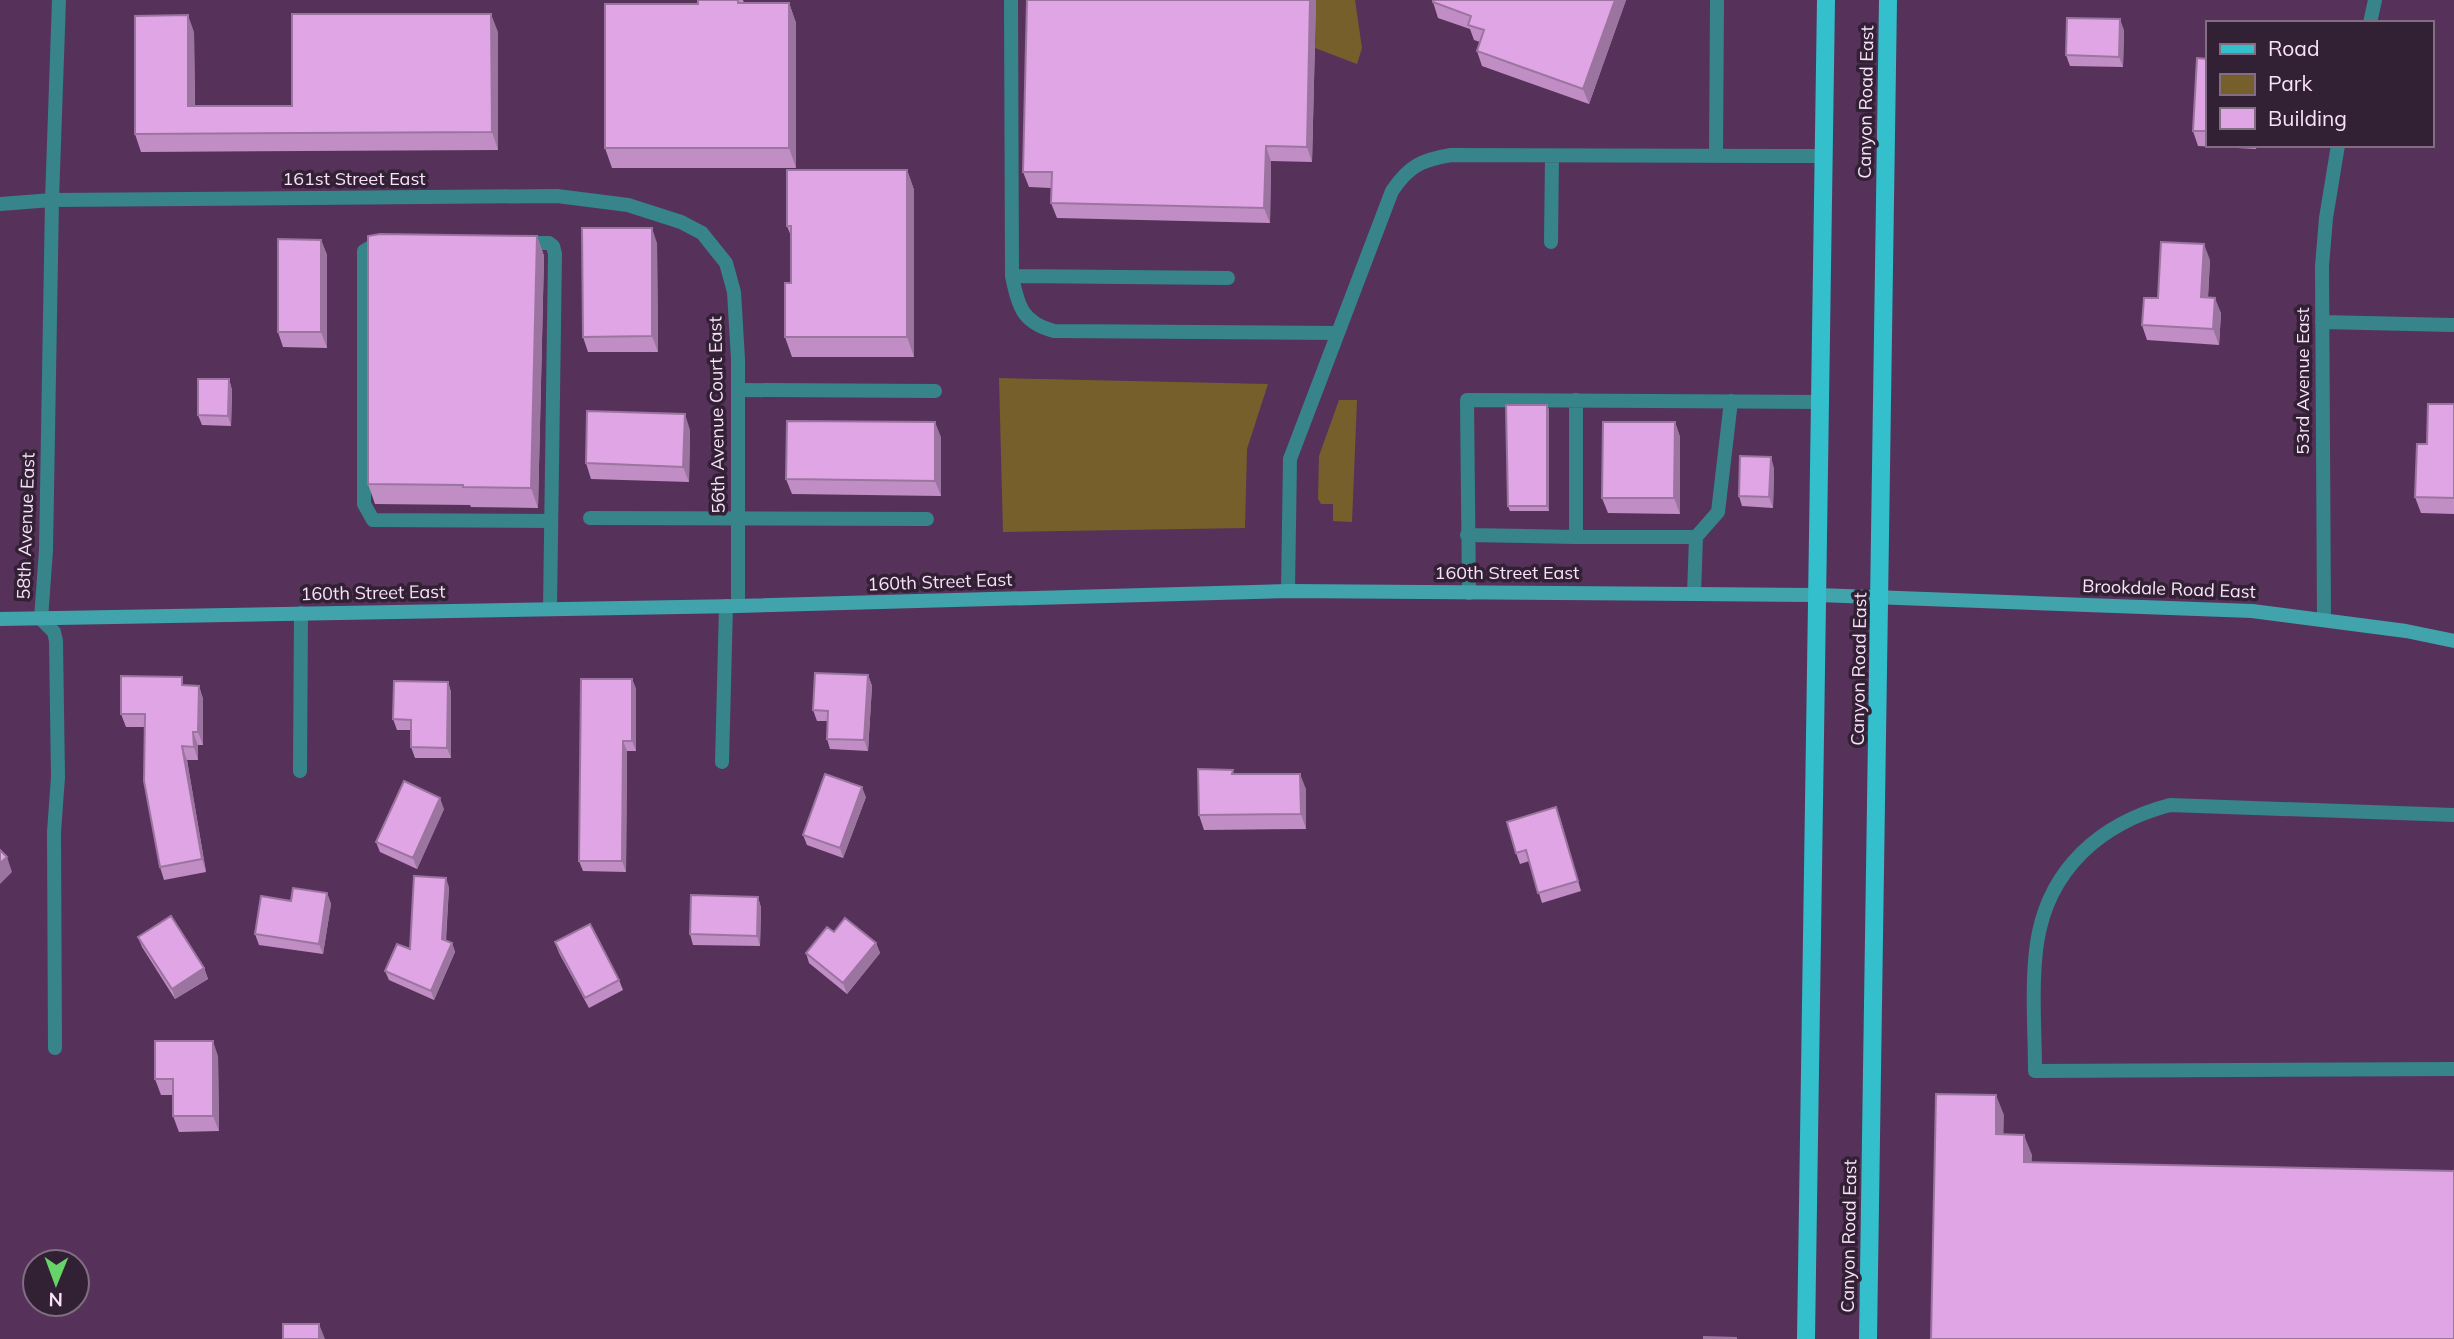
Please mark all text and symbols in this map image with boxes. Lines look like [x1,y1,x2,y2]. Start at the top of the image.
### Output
legend [2206,21,2433,147]
street label: Canyon Road East [1853,25,1878,179]
text: Road [2268,35,2319,61]
text: Park [2268,70,2312,96]
text: Building [2268,105,2347,131]
street label: 161st Street East [282,167,426,190]
street label: 53rd Avenue East [2291,307,2314,455]
street label: 56th Avenue Court East [703,316,730,514]
street label: 58th Avenue East [11,452,40,600]
street label: 160th Street East [1435,561,1579,584]
street label: 160th Street East [867,567,1013,596]
street label: Brookdale Road East [2082,574,2256,603]
street label: 160th Street East [300,580,446,605]
street label: Canyon Road East [1846,592,1871,746]
street label: Canyon Road East [1836,1159,1861,1313]
north arrow [21,1248,91,1318]
text: N [48,1288,63,1312]

